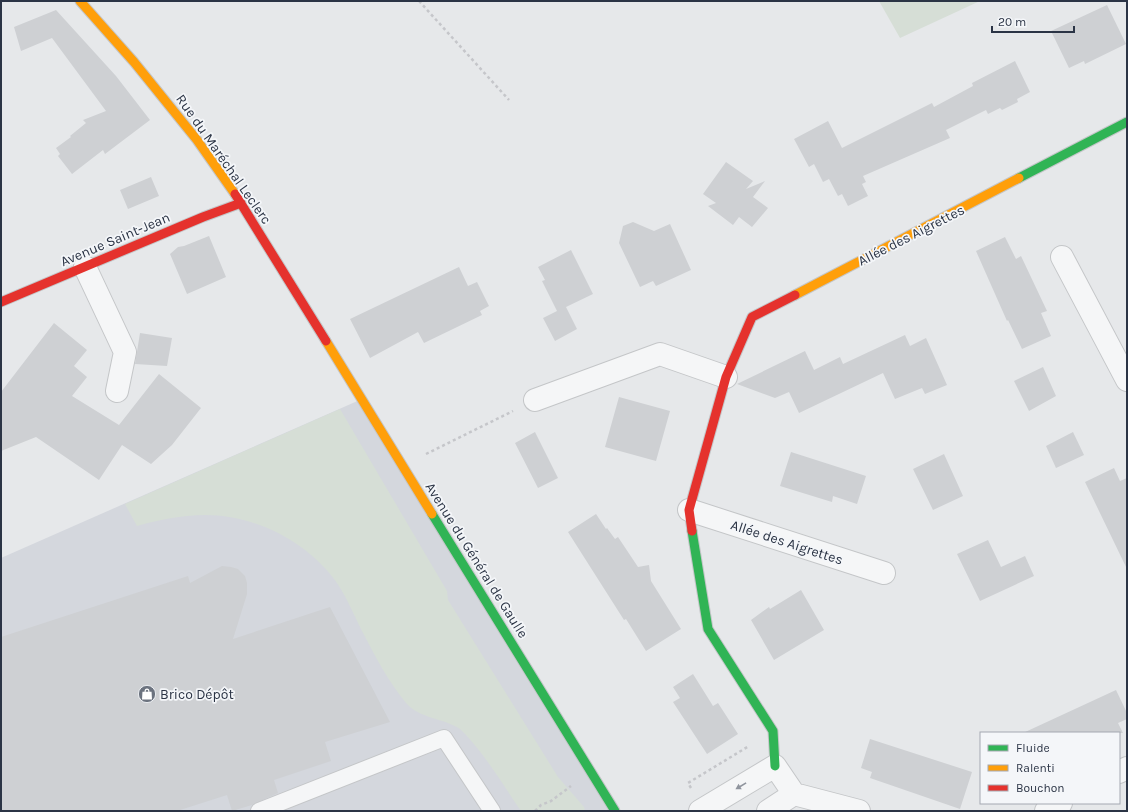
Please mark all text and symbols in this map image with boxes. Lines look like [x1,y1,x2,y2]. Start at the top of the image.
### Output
scale bar [992,8,1074,34]
text: 20 m [998,15,1026,29]
street label: Rue du Maréchal Leclerc [172,91,275,227]
street label: Allée des Aigrettes [855,201,967,270]
street label: Avenue Saint-Jean [58,209,173,270]
street label: Avenue du Général de Gaulle [422,479,532,641]
street label: Allée des Aigrettes [728,516,845,569]
shop icon: Brico Dépôt [137,684,157,704]
place label: Brico Dépôt [160,686,234,703]
legend [980,732,1120,804]
text: Fluide [1016,741,1050,755]
text: Ralenti [1016,761,1055,775]
text: Bouchon [1016,781,1065,795]
one-way arrow [735,783,747,790]

